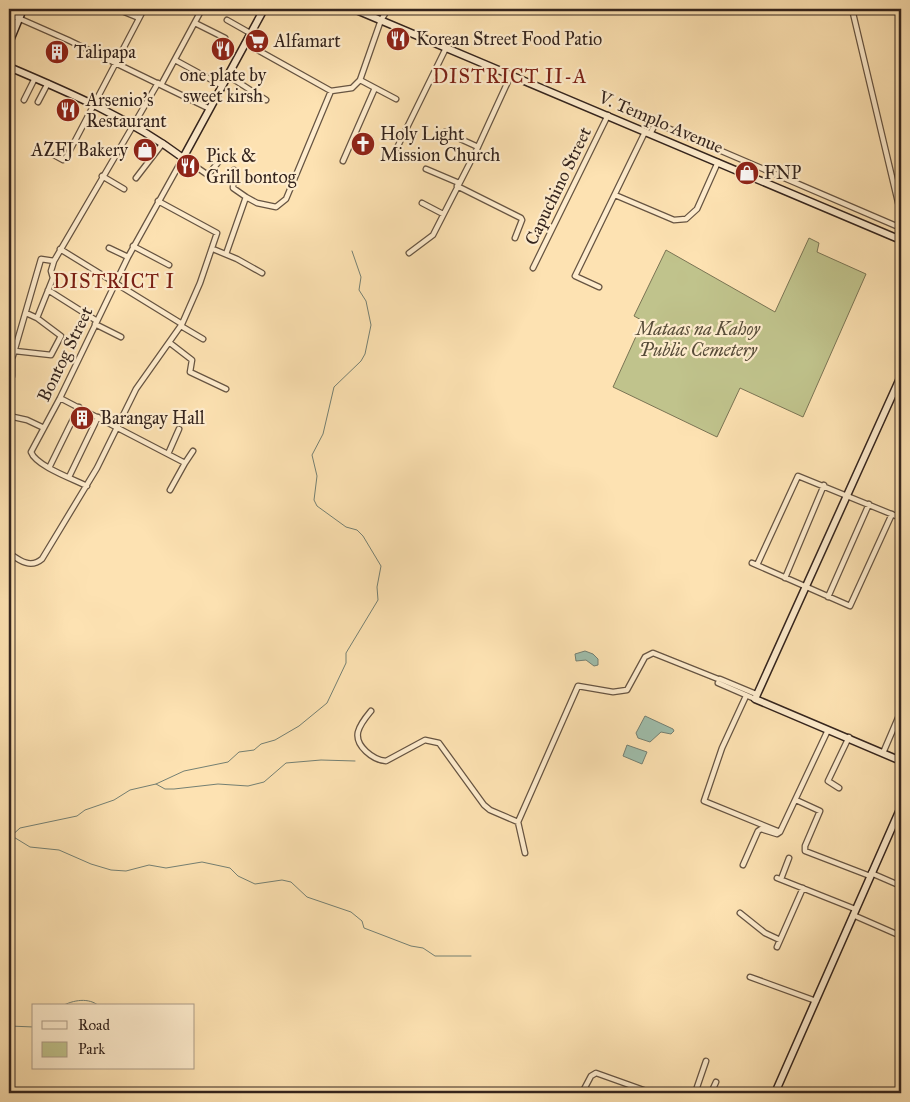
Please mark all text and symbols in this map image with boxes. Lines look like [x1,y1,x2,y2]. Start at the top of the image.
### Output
restaurant icon: Korean Street Food Patio [385,26,411,52]
supermarket icon: Alfamart [244,28,270,54]
place label: Korean Street Food Patio [416,28,602,50]
place label: Alfamart [273,30,341,52]
restaurant icon: one plate by sweet kirsh [210,36,236,62]
building icon: Talipapa [44,39,70,65]
place label: Talipapa [74,41,136,63]
place label: one plate by sweet kirsh [180,64,267,107]
district label: DISTRICT II-A [432,64,588,88]
street label: V. Templo Avenue [594,85,727,158]
place label: Arsenio's Restaurant [85,89,167,132]
restaurant icon: Arsenio's Restaurant [55,97,81,123]
place label: Holy Light Mission Church [380,123,500,166]
street label: Capuchino Street [520,123,596,249]
church icon: Holy Light Mission Church [350,131,376,157]
shop icon: AZFJ Bakery [132,137,158,163]
place label: AZFJ Bakery [30,139,129,162]
place label: Pick & Grill bontog [206,145,297,189]
restaurant icon: Pick & Grill bontog [175,153,201,179]
shop icon: FNP [734,160,760,186]
place label: FNP [764,162,801,184]
district label: DISTRICT I [53,269,175,293]
street label: Bontog Street [32,302,99,406]
park label: Mataas na Kahoy Public Cemetery [634,318,761,361]
building icon: Barangay Hall [69,405,95,431]
place label: Barangay Hall [100,407,205,430]
legend [32,1004,195,1070]
text: Road [78,1016,110,1034]
text: Park [78,1040,105,1058]

